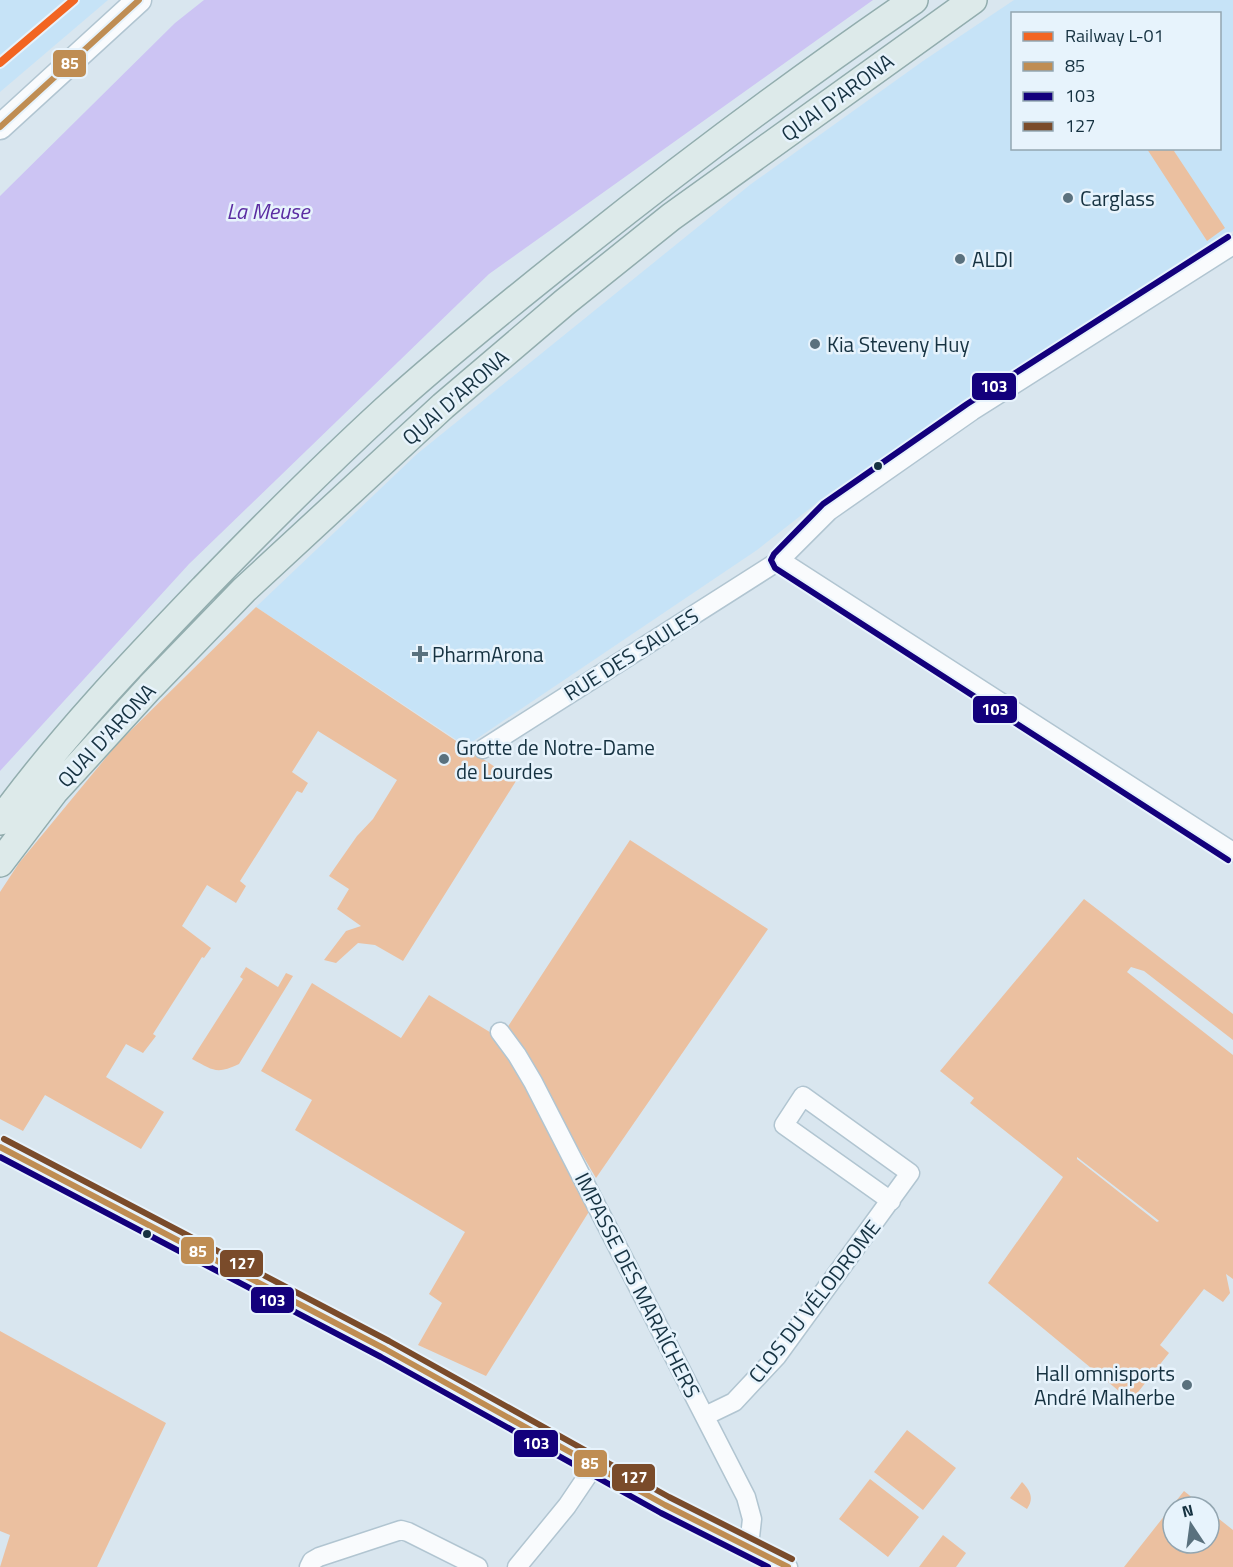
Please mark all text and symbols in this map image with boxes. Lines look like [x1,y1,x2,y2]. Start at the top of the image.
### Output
legend [1011,12,1221,150]
text: Railway L-01 [1065,22,1164,49]
street label: QUAI D'ARONA [774,45,900,149]
line badge: 85 [52,49,87,78]
text: 85 [61,51,79,75]
text: 85 [1065,52,1085,79]
text: 103 [1065,82,1095,109]
text: 127 [1065,112,1095,139]
place label: Carglass [1080,182,1155,214]
marker: Carglass [1061,191,1075,205]
water label: La Meuse [227,194,311,228]
place label: ALDI [972,243,1013,275]
marker: ALDI [953,252,967,266]
place label: Kia Steveny Huy [827,328,970,360]
marker: Kia Steveny Huy [808,337,822,351]
street label: QUAI D'ARONA [394,341,516,453]
line badge: 103 [971,372,1017,401]
text: 103 [981,374,1007,398]
unlabelled marker [872,460,884,472]
street label: RUE DES SAULES [557,600,705,708]
place label: PharmArona [432,638,544,670]
marker: PharmArona [413,647,427,661]
street label: QUAI D'ARONA [49,675,163,794]
line badge: 103 [972,695,1018,724]
text: 103 [982,697,1008,721]
place label: Grotte de Notre-Dame de Lourdes [456,731,655,787]
marker: Grotte de Notre-Dame de Lourdes [437,752,451,766]
street label: IMPASSE DES MARAÎCHERS [567,1167,709,1403]
street label: CLOS DU VÉLODROME [740,1213,888,1389]
unlabelled marker [141,1228,153,1240]
line badge: 85 [180,1236,215,1265]
text: 85 [189,1239,207,1263]
line badge: 127 [219,1249,264,1278]
text: 127 [229,1251,255,1275]
line badge: 103 [250,1286,295,1314]
text: 103 [259,1288,285,1312]
place label: Hall omnisports André Malherbe [1034,1357,1175,1413]
marker: Hall omnisports André Malherbe [1180,1378,1194,1392]
line badge: 103 [513,1429,559,1458]
text: 103 [523,1431,549,1455]
line badge: 85 [573,1449,608,1478]
text: 85 [581,1451,599,1475]
line badge: 127 [611,1463,656,1492]
text: 127 [621,1465,647,1489]
north arrow [1161,1495,1221,1555]
text: N [1180,1497,1196,1523]

